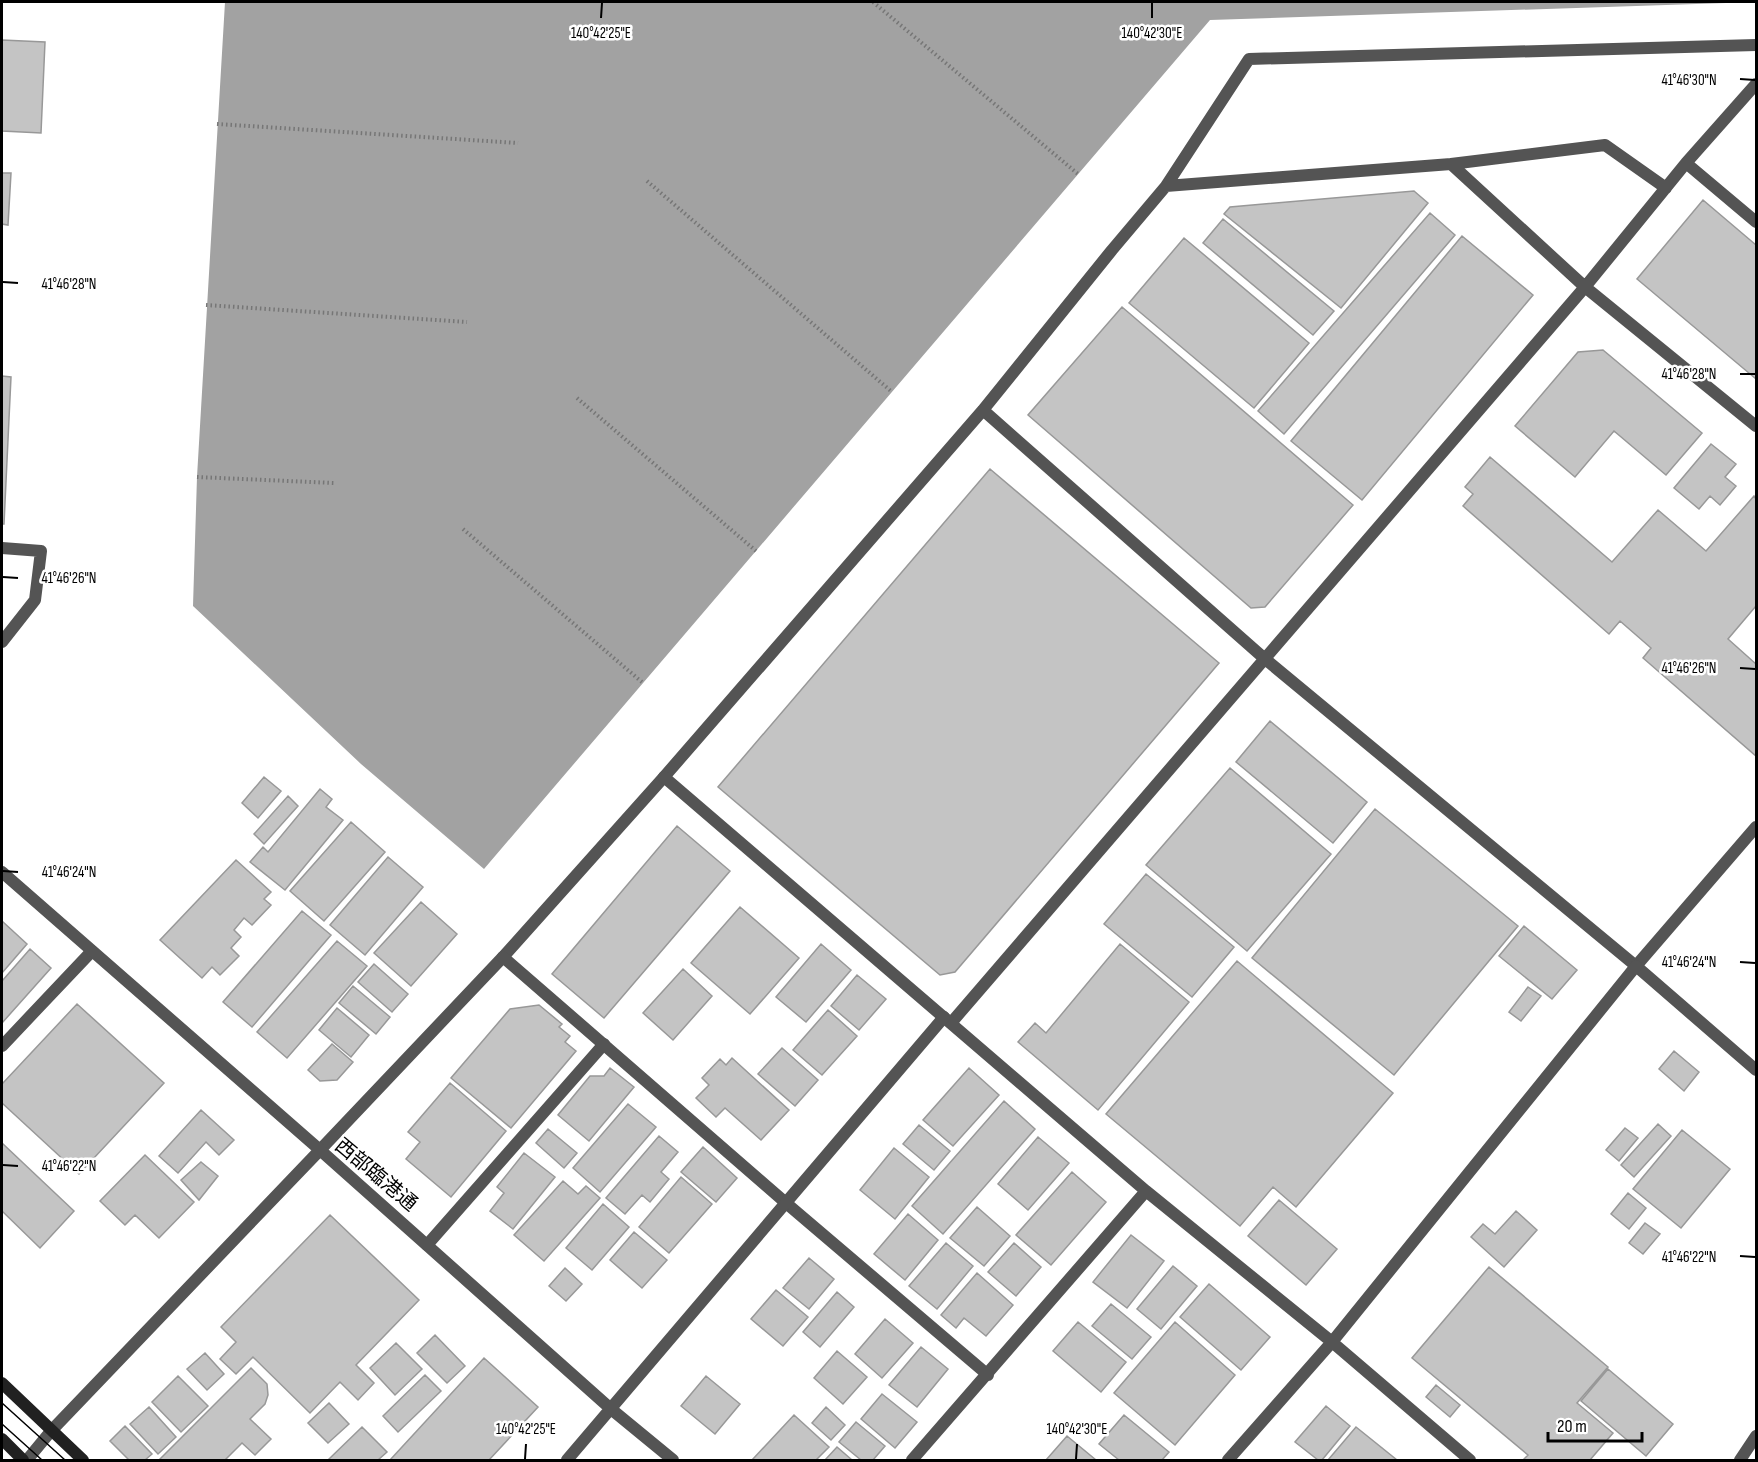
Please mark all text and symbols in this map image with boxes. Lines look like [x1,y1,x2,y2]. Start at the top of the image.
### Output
text: 140°42'25"E [571,24,631,43]
text: 140°42'30"E [1122,24,1182,43]
text: 41°46'30"N [1661,71,1717,90]
text: 41°46'28"N [42,275,96,294]
text: 41°46'28"N [1662,365,1716,384]
text: 41°46'26"N [42,569,97,588]
text: 41°46'26"N [1662,659,1717,678]
text: 41°46'24"N [42,863,96,882]
text: 41°46'24"N [1662,953,1716,972]
street label: 西部臨港通 [330,1134,422,1216]
text: 41°46'22"N [42,1157,96,1176]
text: 41°46'22"N [1662,1248,1716,1267]
scale bar [1548,1405,1642,1443]
text: 20 m [1557,1416,1587,1437]
text: 140°42'25"E [496,1420,556,1439]
text: 140°42'30"E [1047,1420,1107,1439]

